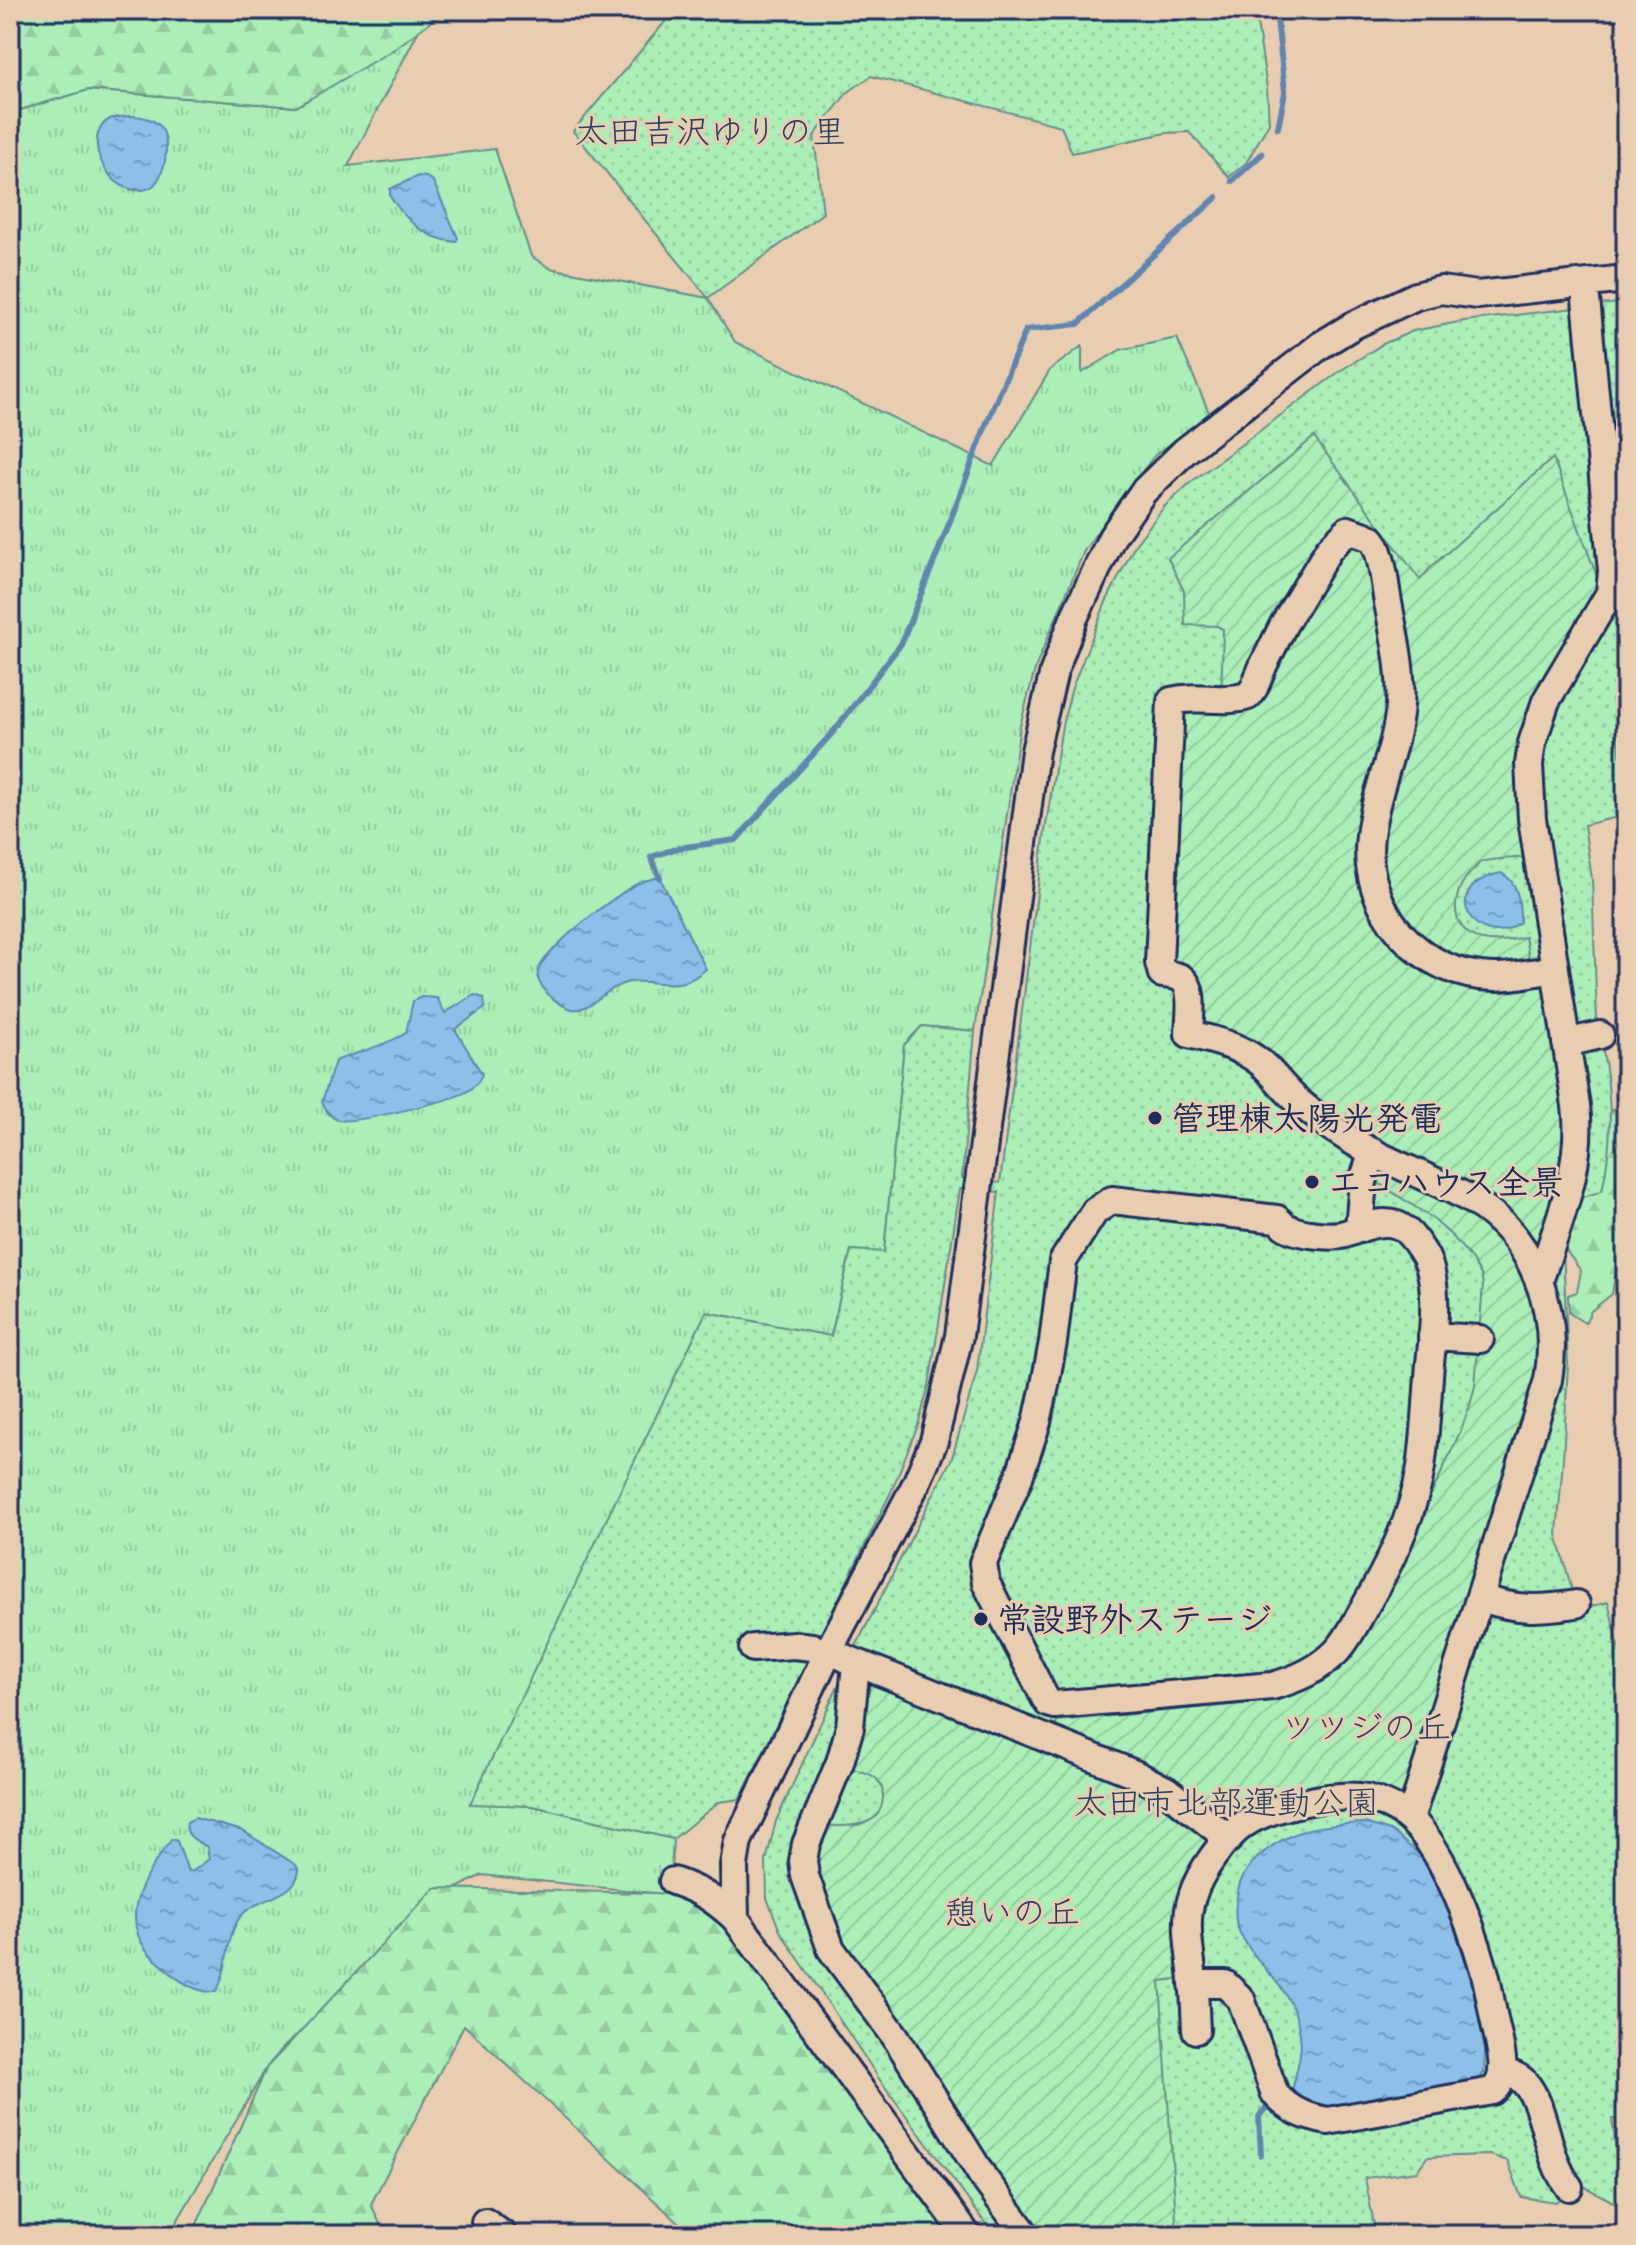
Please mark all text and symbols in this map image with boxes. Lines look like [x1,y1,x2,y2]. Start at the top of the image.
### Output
park label: 太田吉沢ゆりの里 [574,110,846,153]
place label: 管理棟太陽光発電 [1171,1097,1443,1140]
marker: 管理棟太陽光発電 [1146,1109,1164,1127]
place label: エコハウス全景 [1328,1161,1564,1204]
marker: エコハウス全景 [1303,1173,1321,1191]
place label: 常設野外ステージ [997,1598,1272,1641]
marker: 常設野外ステージ [972,1610,990,1628]
park label: ツツジの丘 [1281,1706,1451,1749]
park label: 太田市北部運動公園 [1073,1781,1379,1824]
park label: 憩いの丘 [944,1891,1080,1934]

